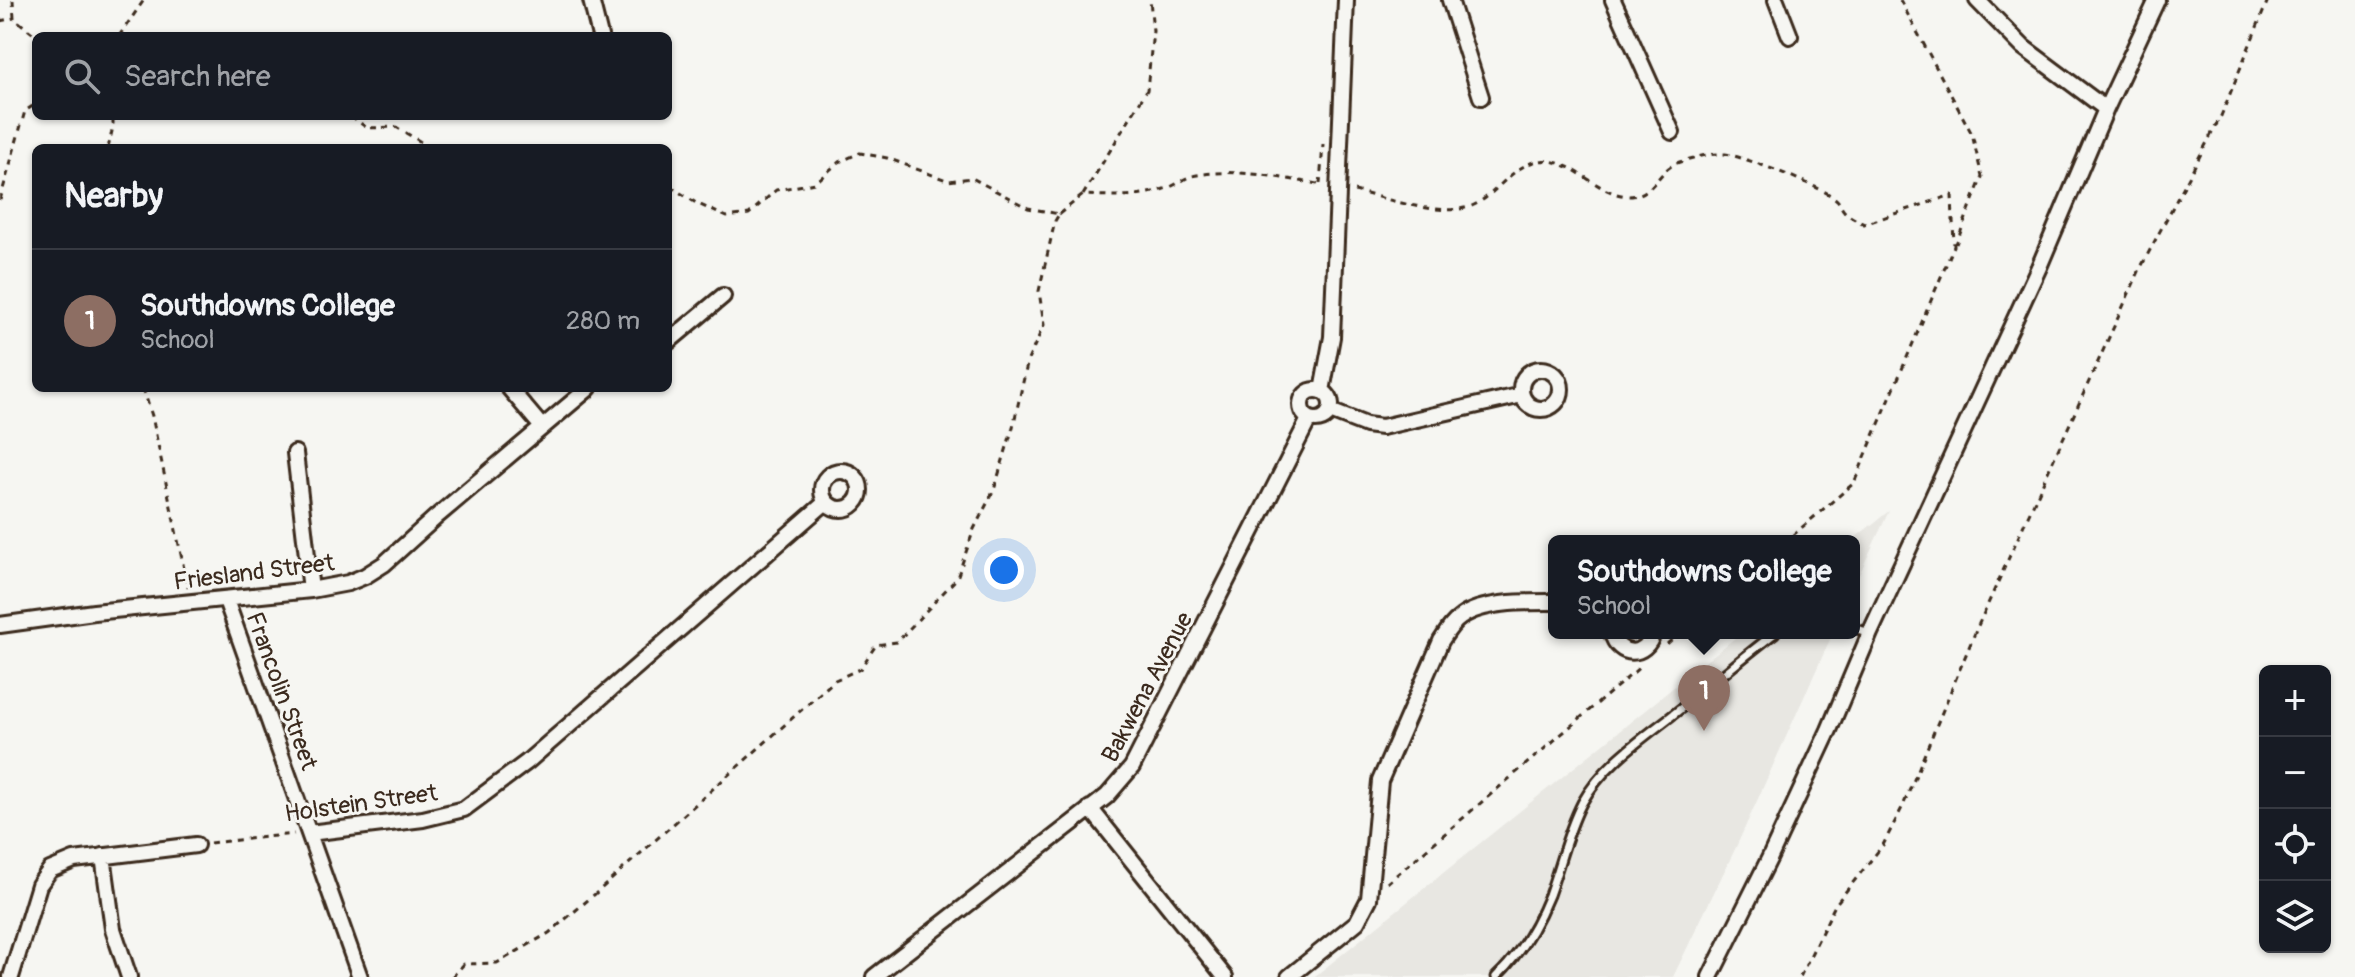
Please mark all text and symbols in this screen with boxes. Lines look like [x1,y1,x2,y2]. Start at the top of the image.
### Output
search box [32,32,672,120]
icon: search [60,54,104,98]
text: Search here [124,58,271,95]
text: Nearby [64,175,163,218]
text: Southdowns College [140,287,395,324]
text: 1 [85,305,95,337]
text: 280 m [566,305,640,337]
text: School [140,324,215,356]
popup [1548,535,1860,639]
street label: Friesland Street [172,548,336,597]
your location [984,550,1024,590]
text: Southdowns College [1577,553,1831,590]
text: School [1577,590,1651,622]
street label: Bakwena Avenue [1096,607,1199,767]
street label: Francolin Street [240,608,324,774]
pin: 1 [1678,665,1730,731]
map controls [2259,665,2331,953]
button: + [2259,665,2331,737]
button: − [2259,737,2331,809]
street label: Holstein Street [283,778,440,829]
button: locate [2259,809,2331,881]
button: layers [2259,881,2331,953]

